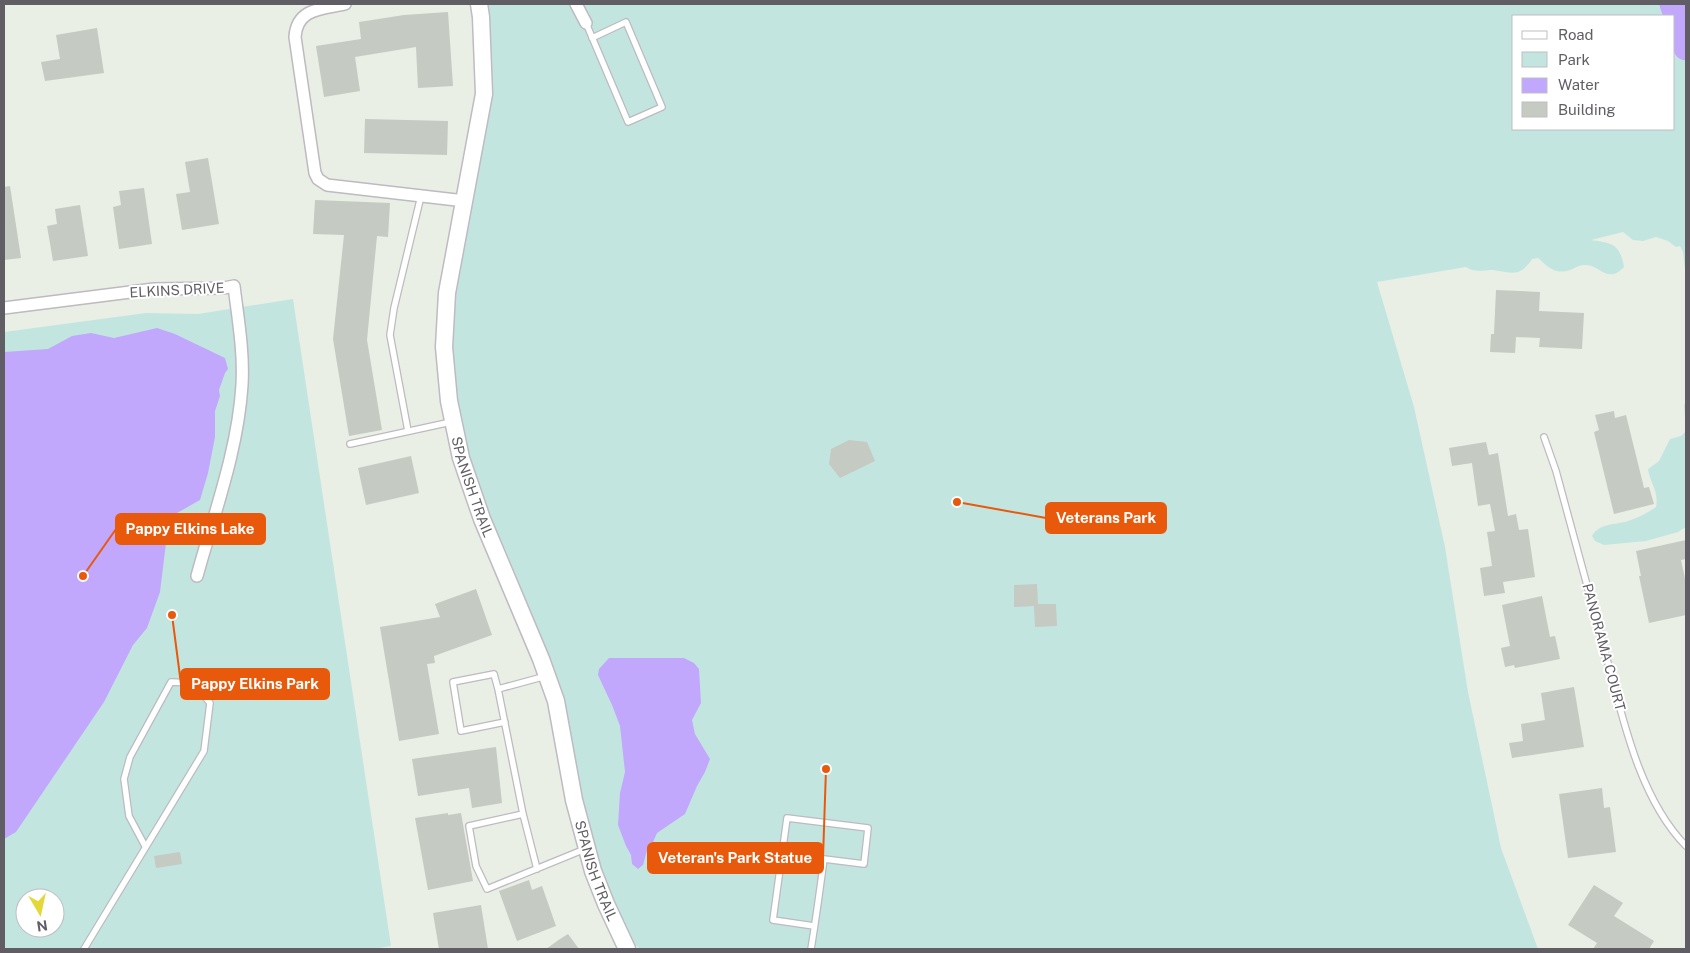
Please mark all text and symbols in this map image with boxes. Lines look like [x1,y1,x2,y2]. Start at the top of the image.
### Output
legend [1512,15,1675,130]
text: Road [1558,26,1594,43]
text: Park [1558,51,1590,68]
text: Water [1558,76,1600,93]
text: Building [1558,101,1616,118]
street label: ELKINS DRIVE [129,280,225,300]
street label: SPANISH TRAIL [449,435,497,540]
callout: Veterans Park [1046,503,1166,533]
text: Veterans Park [1056,509,1156,526]
callout: Pappy Elkins Lake [116,514,265,544]
text: Pappy Elkins Lake [126,520,254,537]
street label: PANORAMA COURT [1579,582,1629,712]
callout: Pappy Elkins Park [181,669,329,699]
text: Pappy Elkins Park [191,675,319,692]
street label: SPANISH TRAIL [572,819,621,924]
callout: Veteran's Park Statue [648,843,823,873]
text: Veteran's Park Statue [658,849,812,866]
north arrow [15,888,65,938]
text: N [35,917,49,935]

